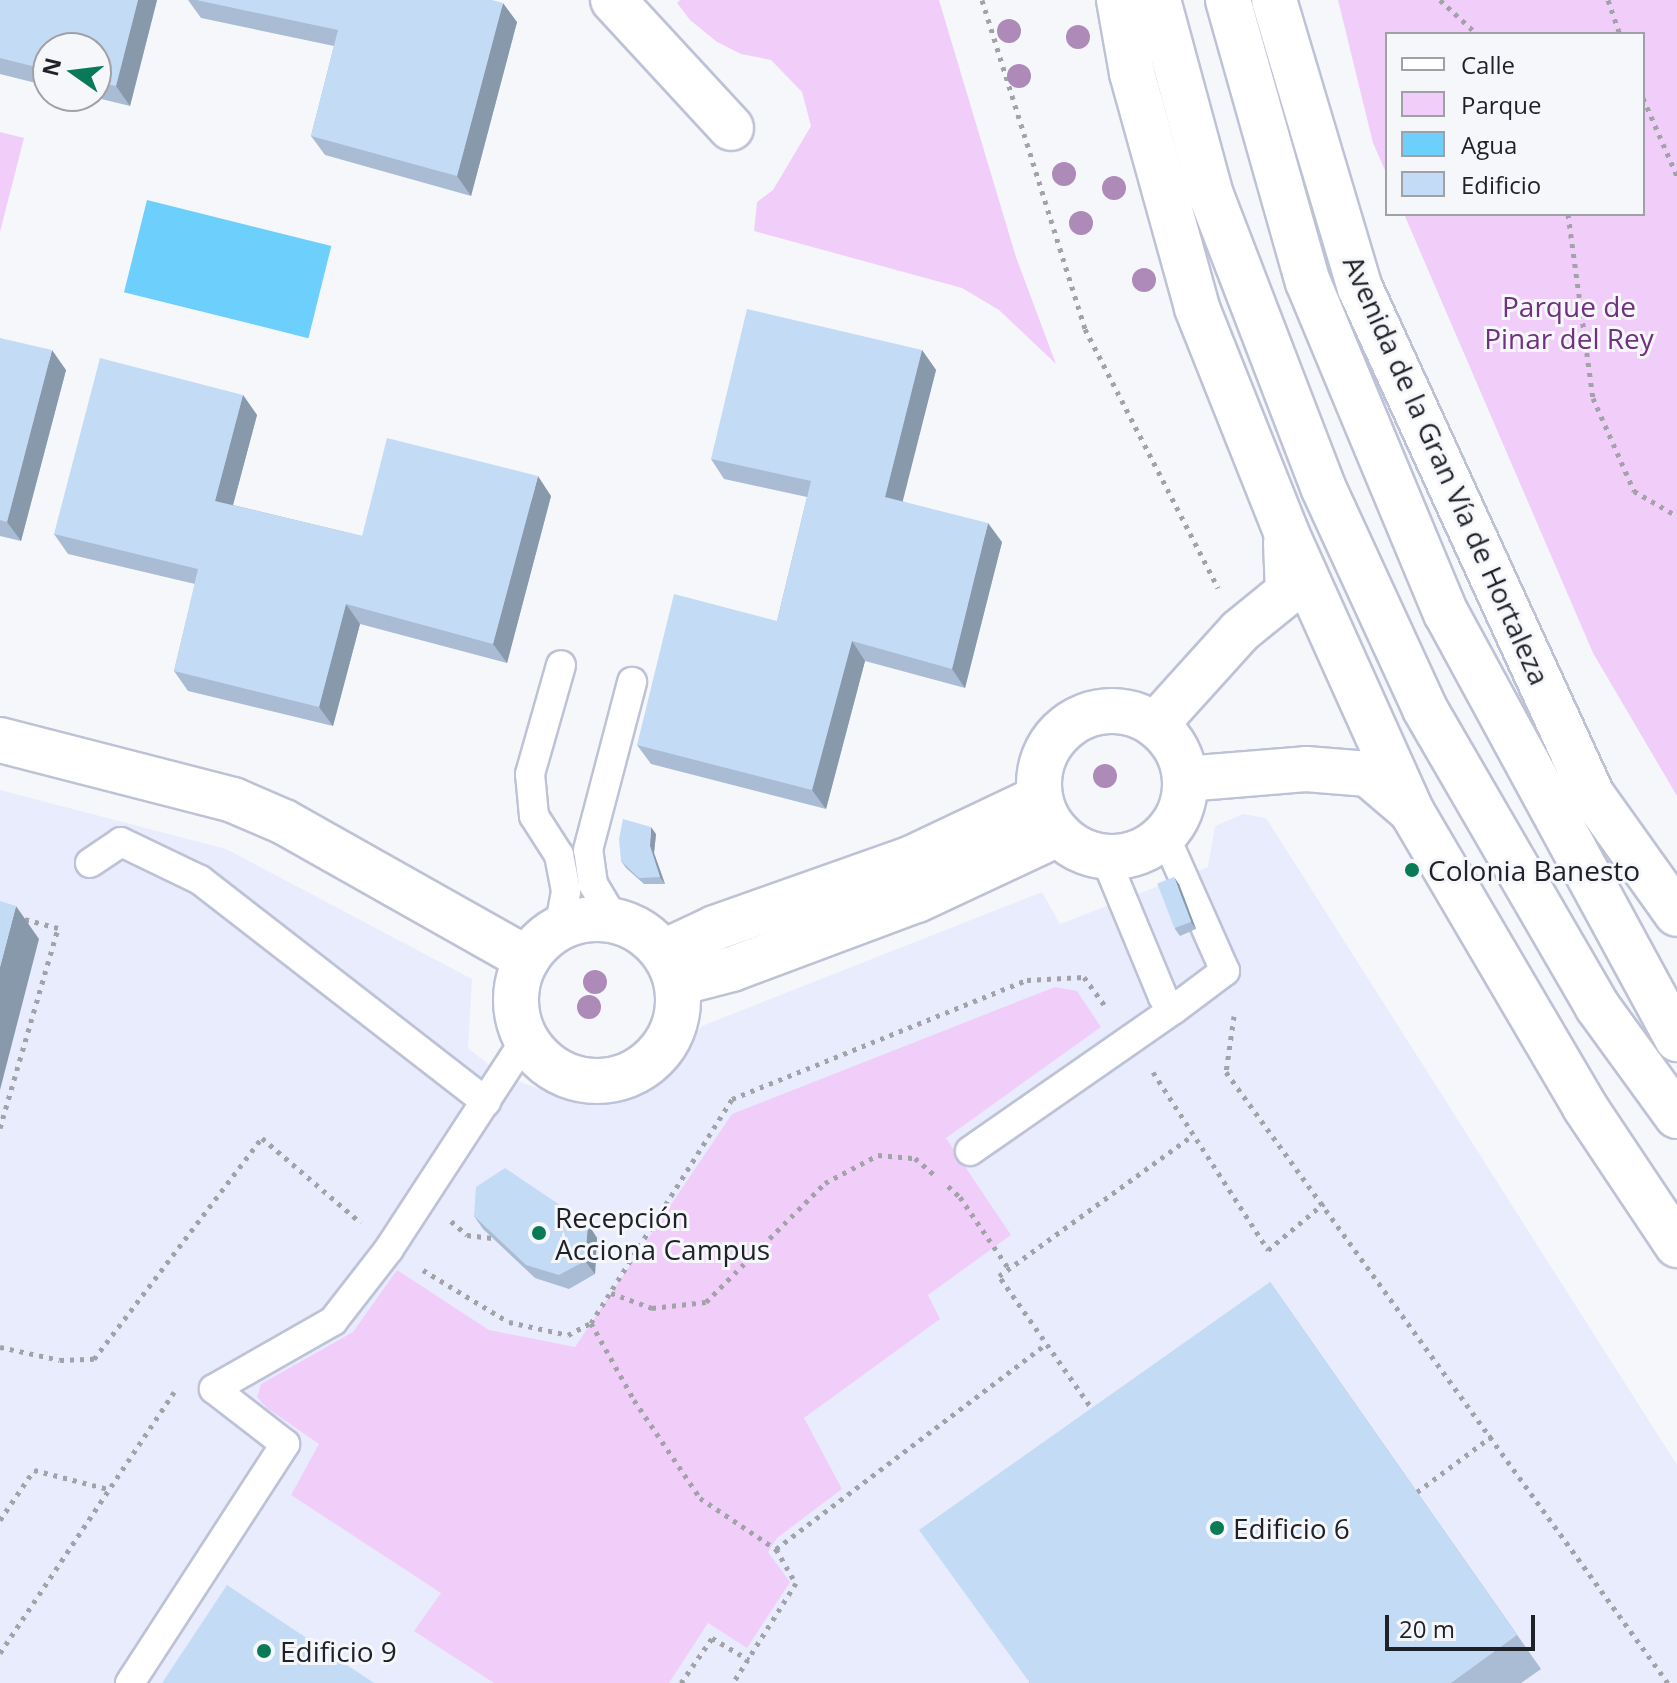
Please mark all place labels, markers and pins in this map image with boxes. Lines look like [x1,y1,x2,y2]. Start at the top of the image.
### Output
place label: Colonia Banesto [1428,853,1640,887]
marker: Colonia Banesto [1403,861,1421,879]
place label: Recepción Acciona Campus [555,1200,770,1266]
marker: Recepción Acciona Campus [530,1224,548,1242]
place label: Edificio 6 [1233,1511,1350,1545]
marker: Edificio 6 [1208,1519,1226,1537]
place label: Edificio 9 [280,1634,397,1668]
marker: Edificio 9 [255,1642,273,1660]

